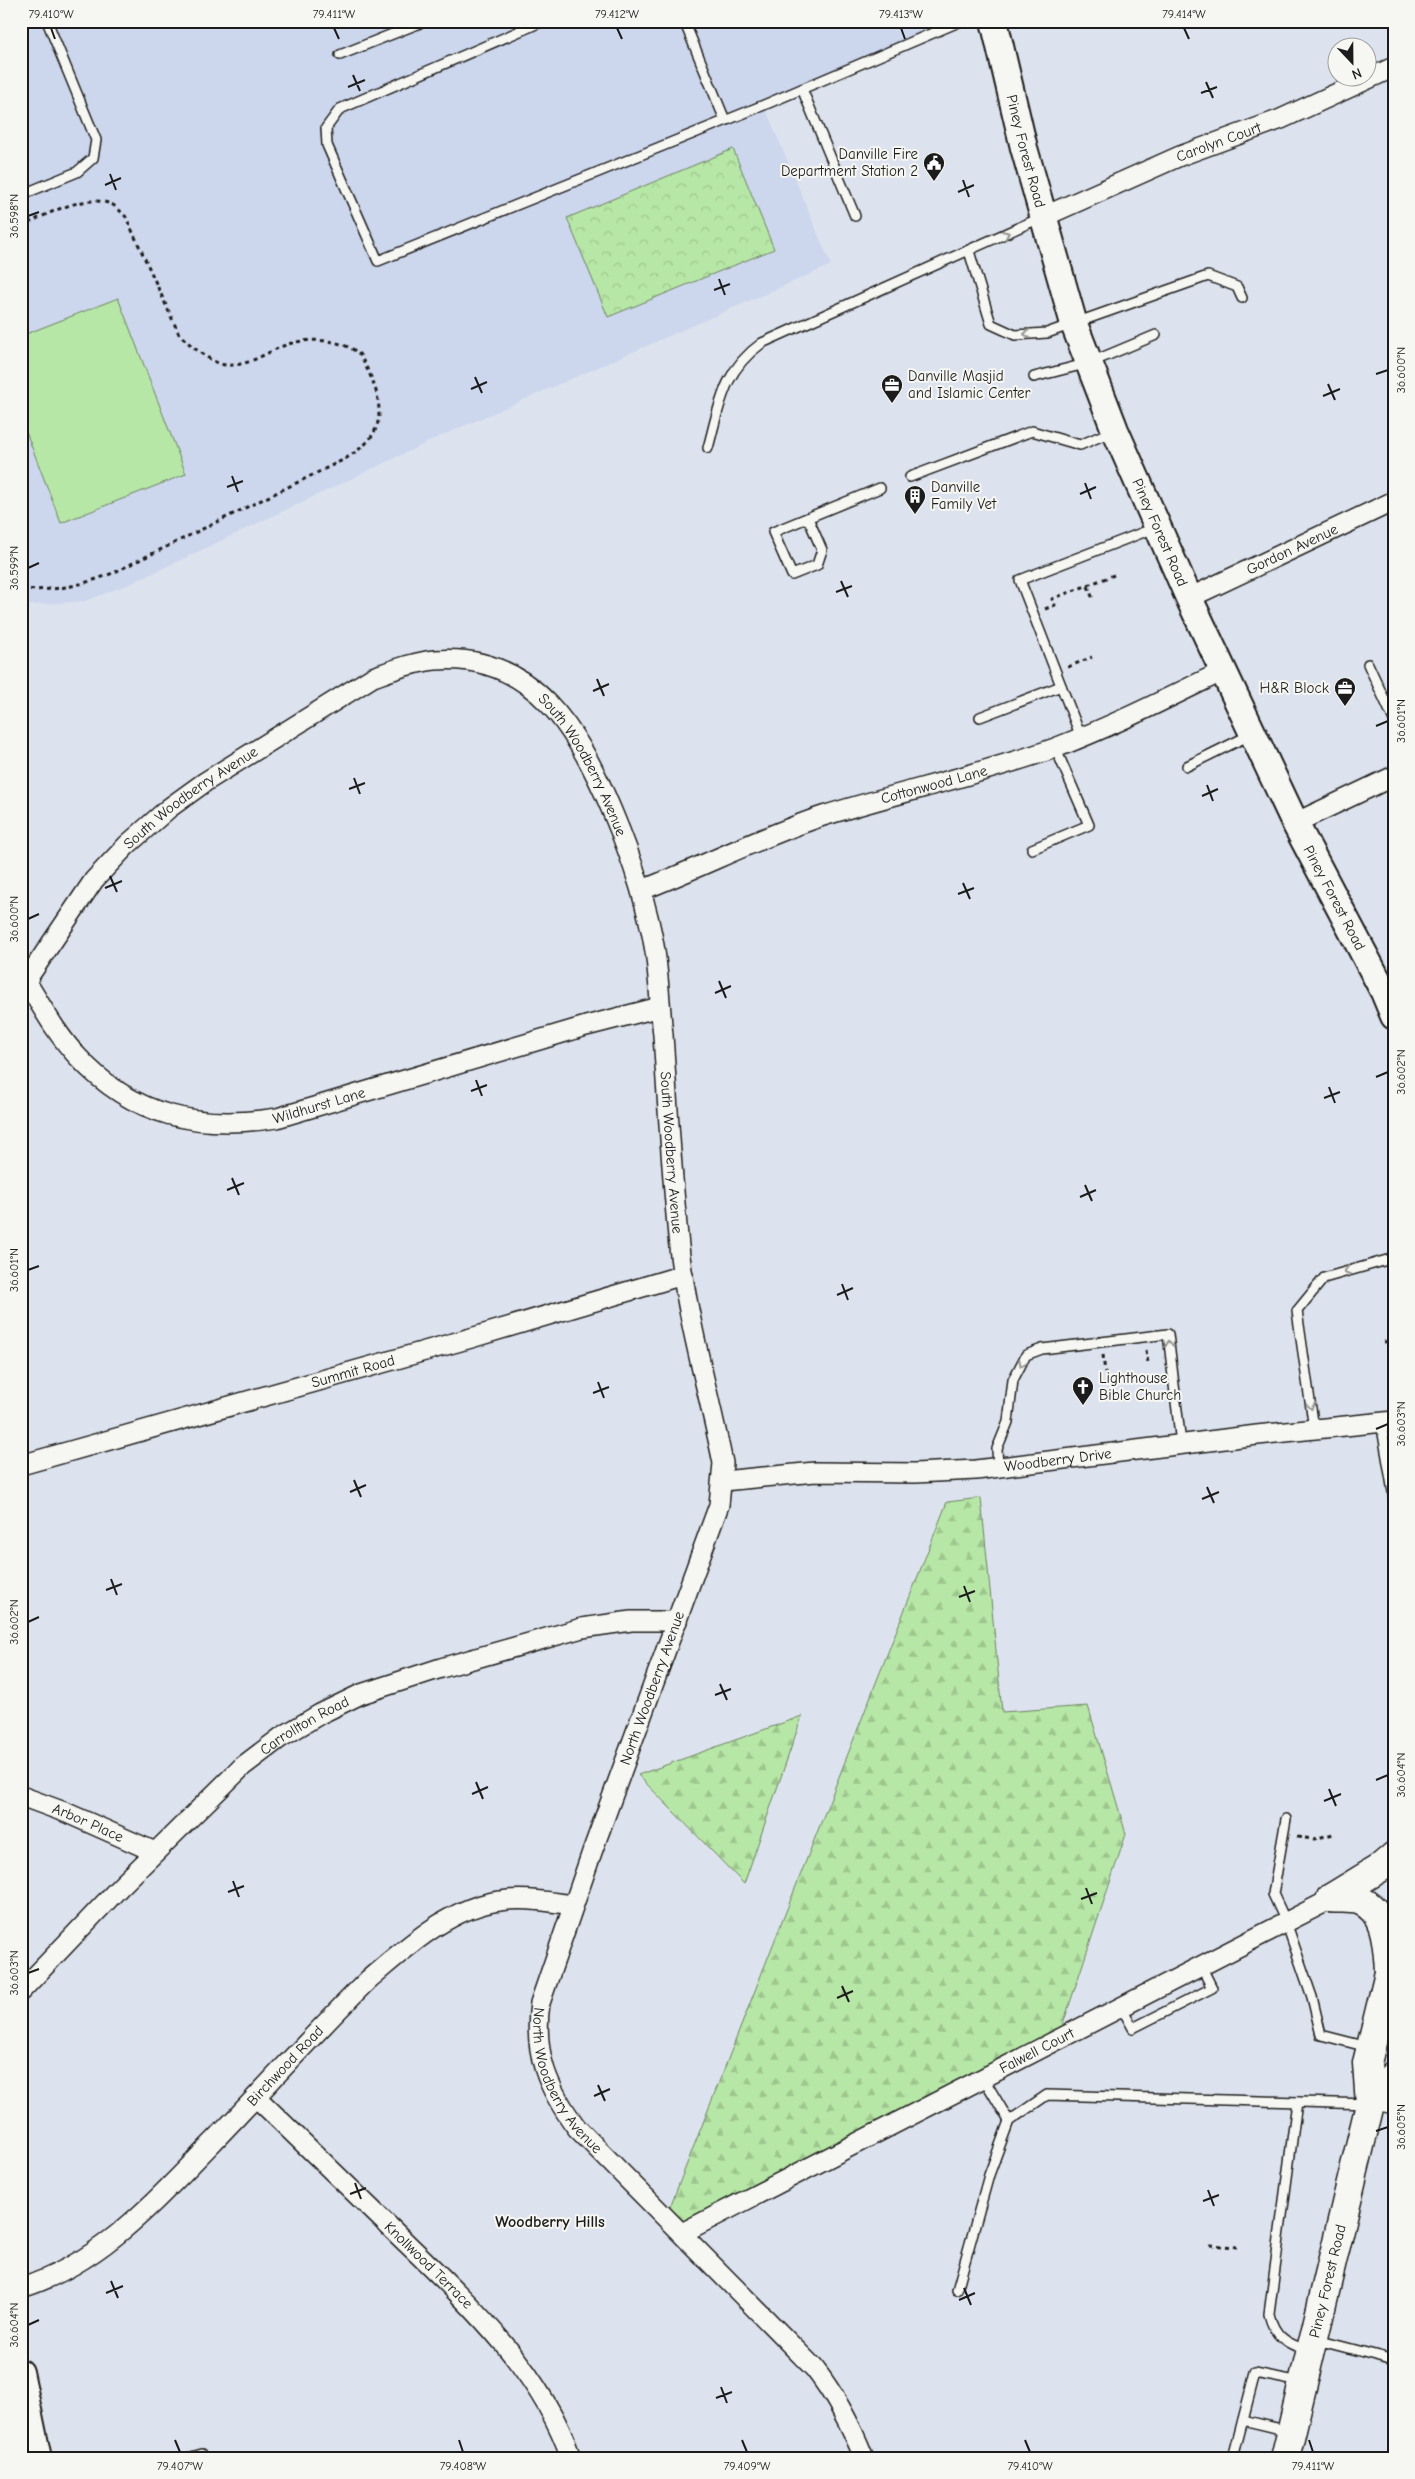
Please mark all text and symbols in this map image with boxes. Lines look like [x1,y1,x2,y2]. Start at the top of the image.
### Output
text: 79.410°W [28,7,74,21]
text: 79.411°W [313,7,356,21]
text: 79.412°W [595,7,640,21]
text: 79.413°W [879,7,924,21]
text: 79.414°W [1162,7,1206,21]
north arrow [1328,38,1378,88]
text: N [1349,64,1364,83]
street label: Piney Forest Road [1003,93,1050,210]
street label: Carolyn Court [1174,118,1264,166]
place label: Danville Fire Department Station 2 [781,145,918,180]
public building icon: Danville Fire Department Station 2 [922,151,946,182]
text: 36.598°N [7,194,21,238]
one-way arrow [1001,230,1010,240]
one-way arrow [1023,328,1031,339]
text: 36.600°N [1394,347,1408,393]
place label: Danville Masjid and Islamic Center [908,367,1031,402]
office icon: Danville Masjid and Islamic Center [880,373,904,404]
street label: Piney Forest Road [1128,476,1192,589]
place label: Danville Family Vet [931,478,997,513]
building icon: Danville Family Vet [903,484,927,515]
street label: Gordon Avenue [1243,520,1341,579]
text: 36.599°N [7,546,21,590]
office icon: H&R Block [1333,676,1357,707]
place label: H&R Block [1260,679,1330,697]
street label: South Woodberry Avenue [535,690,630,839]
text: 36.601°N [1394,699,1408,743]
street label: South Woodberry Avenue [120,742,261,853]
street label: Cottonwood Lane [879,761,990,808]
street label: Piney Forest Road [1299,842,1369,953]
text: 36.600°N [7,896,21,942]
text: 36.602°N [1394,1049,1408,1095]
street label: South Woodberry Avenue [656,1071,687,1235]
street label: Wildhurst Lane [271,1083,368,1128]
text: 36.601°N [7,1248,21,1292]
one-way arrow [1343,1266,1352,1276]
one-way arrow [1164,1340,1175,1348]
street label: Summit Road [309,1351,397,1392]
one-way arrow [1018,1358,1028,1367]
place label: Lighthouse Bible Church [1099,1369,1181,1404]
church icon: Lighthouse Bible Church [1071,1375,1095,1406]
text: 36.603°N [1394,1401,1408,1447]
one-way arrow [1305,1402,1316,1410]
street label: Woodberry Drive [1003,1444,1113,1475]
text: 36.602°N [7,1599,21,1645]
street label: North Woodberry Avenue [616,1608,688,1767]
street label: Carrollton Road [256,1692,352,1759]
text: 36.604°N [1394,1753,1408,1797]
street label: Arbor Place [50,1799,127,1846]
text: 36.603°N [7,1950,21,1996]
street label: North Woodberry Avenue [529,2007,606,2158]
street label: Birchwood Road [243,2022,327,2110]
street label: Falwell Court [996,2023,1078,2077]
text: 36.605°N [1394,2104,1408,2150]
district label: Woodberry Hills [495,2213,605,2231]
street label: Knollwood Terrace [381,2218,477,2313]
street label: Piney Forest Road [1305,2222,1350,2340]
text: 36.604°N [7,2303,21,2347]
text: 79.407°W [157,2459,204,2473]
text: 79.408°W [440,2459,487,2473]
text: 79.409°W [724,2459,771,2473]
text: 79.410°W [1007,2459,1053,2473]
text: 79.411°W [1292,2459,1335,2473]

